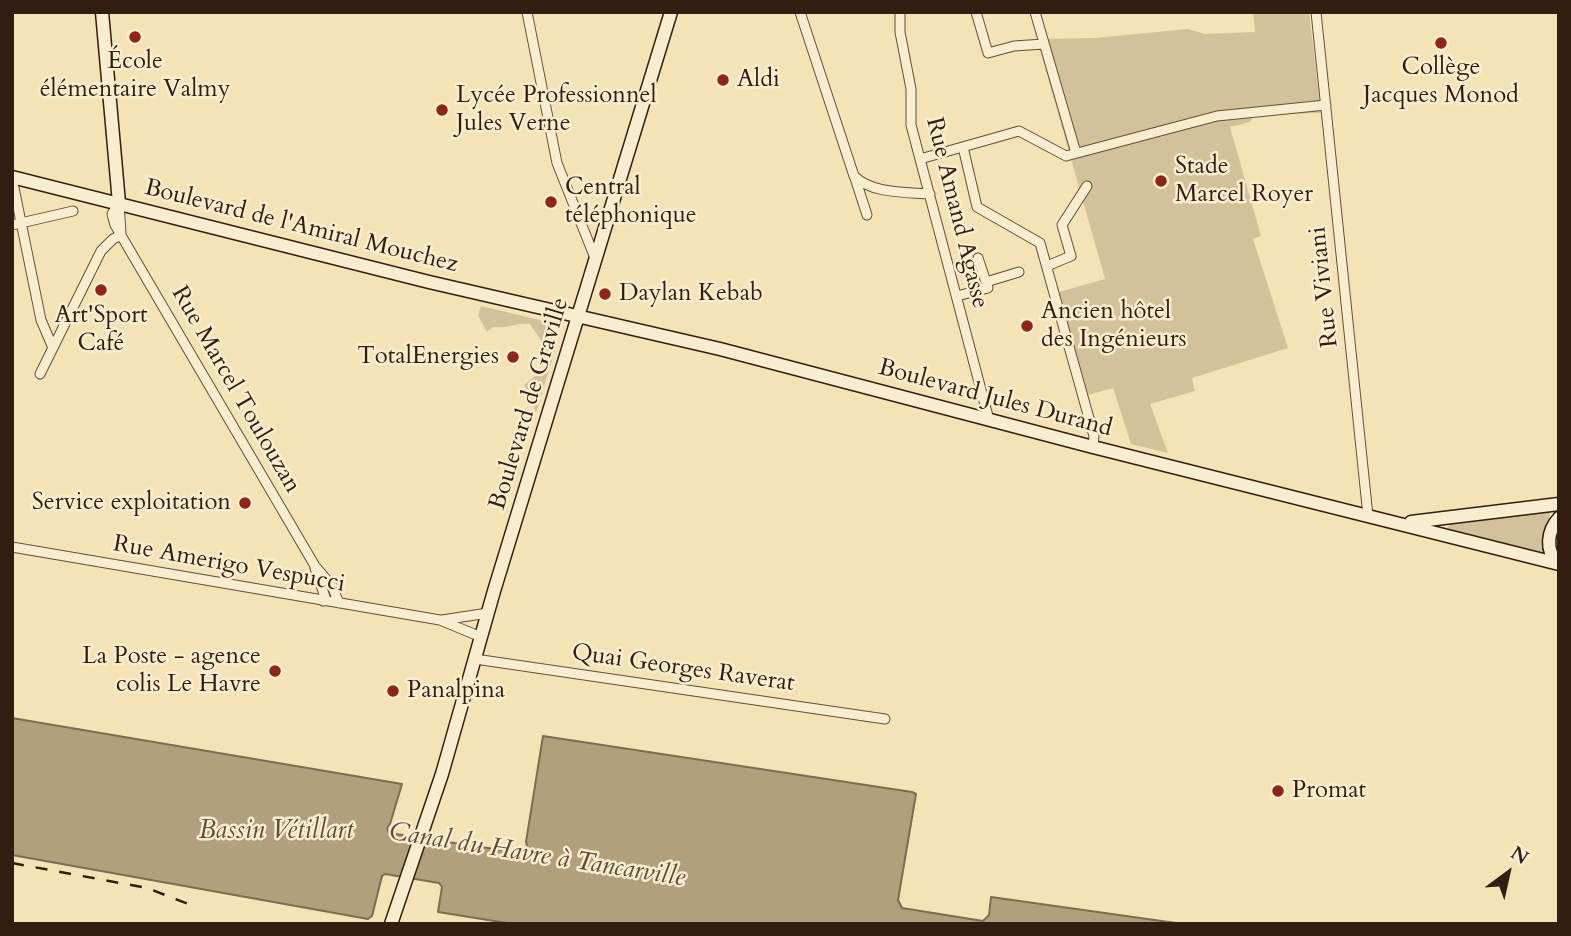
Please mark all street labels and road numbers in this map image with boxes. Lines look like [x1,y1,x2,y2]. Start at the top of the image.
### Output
street label: Rue Amand Agasse [918,115,994,311]
street label: Boulevard de l'Amiral Mouchez [141,174,461,280]
street label: Rue Viviani [1304,225,1346,349]
street label: Rue Marcel Toulouzan [164,281,306,499]
street label: Boulevard de Graville [484,295,576,513]
street label: Boulevard Jules Durand [875,354,1115,444]
street label: Rue Amerigo Vespucci [111,530,347,600]
street label: Quai Georges Raverat [570,639,796,699]

